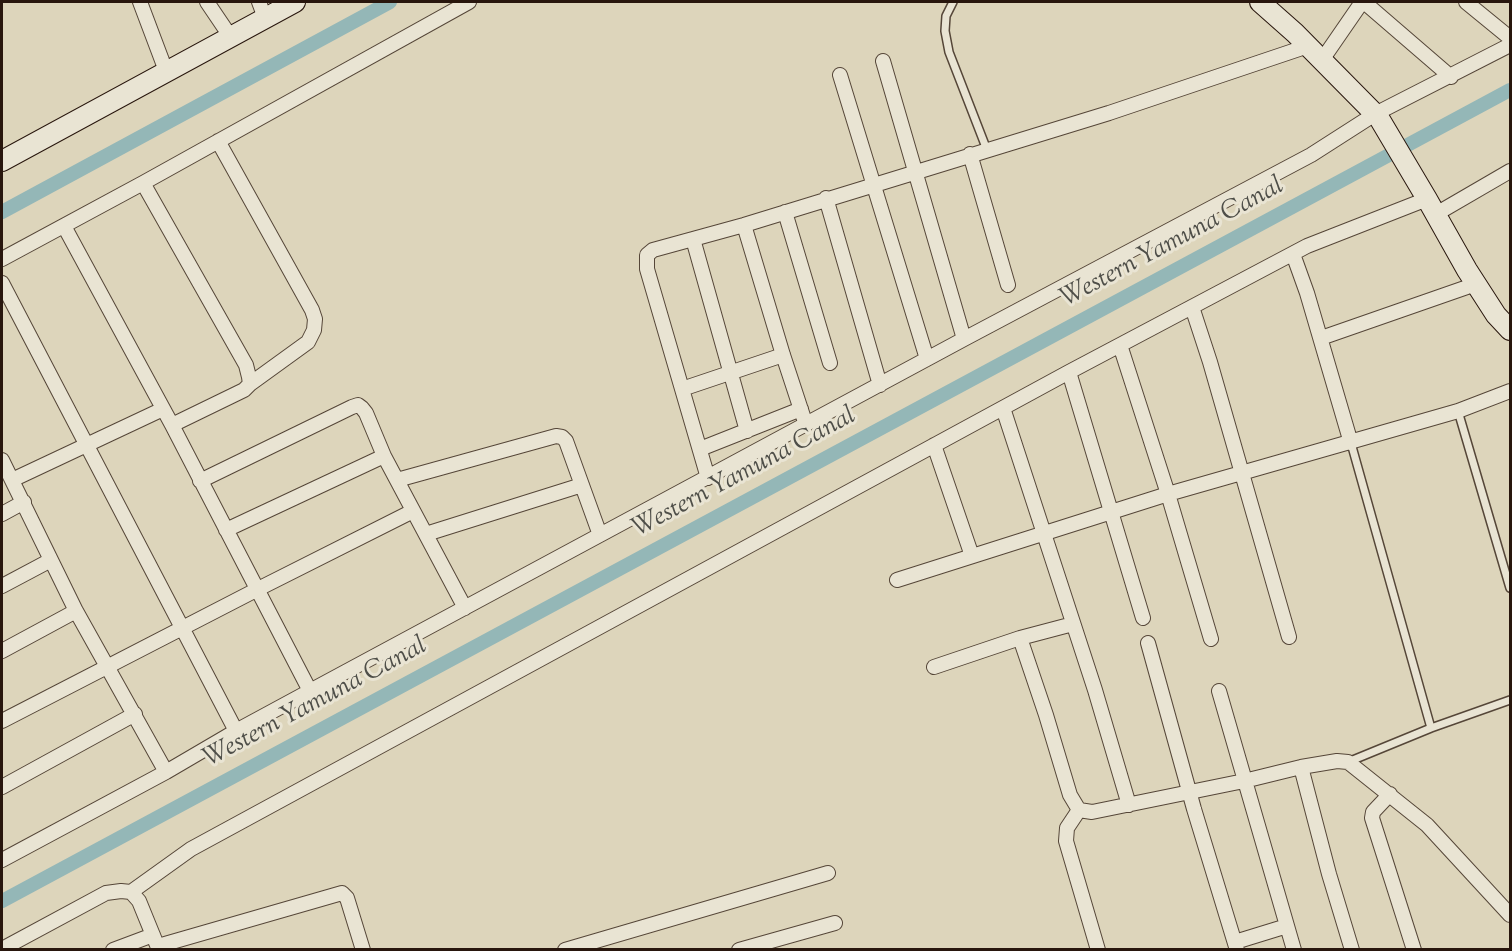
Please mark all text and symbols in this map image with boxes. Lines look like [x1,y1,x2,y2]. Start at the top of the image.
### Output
water label: Western Yamuna Canal [1056,172,1290,316]
water label: Western Yamuna Canal [628,402,862,546]
water label: Western Yamuna Canal [199,632,433,776]

